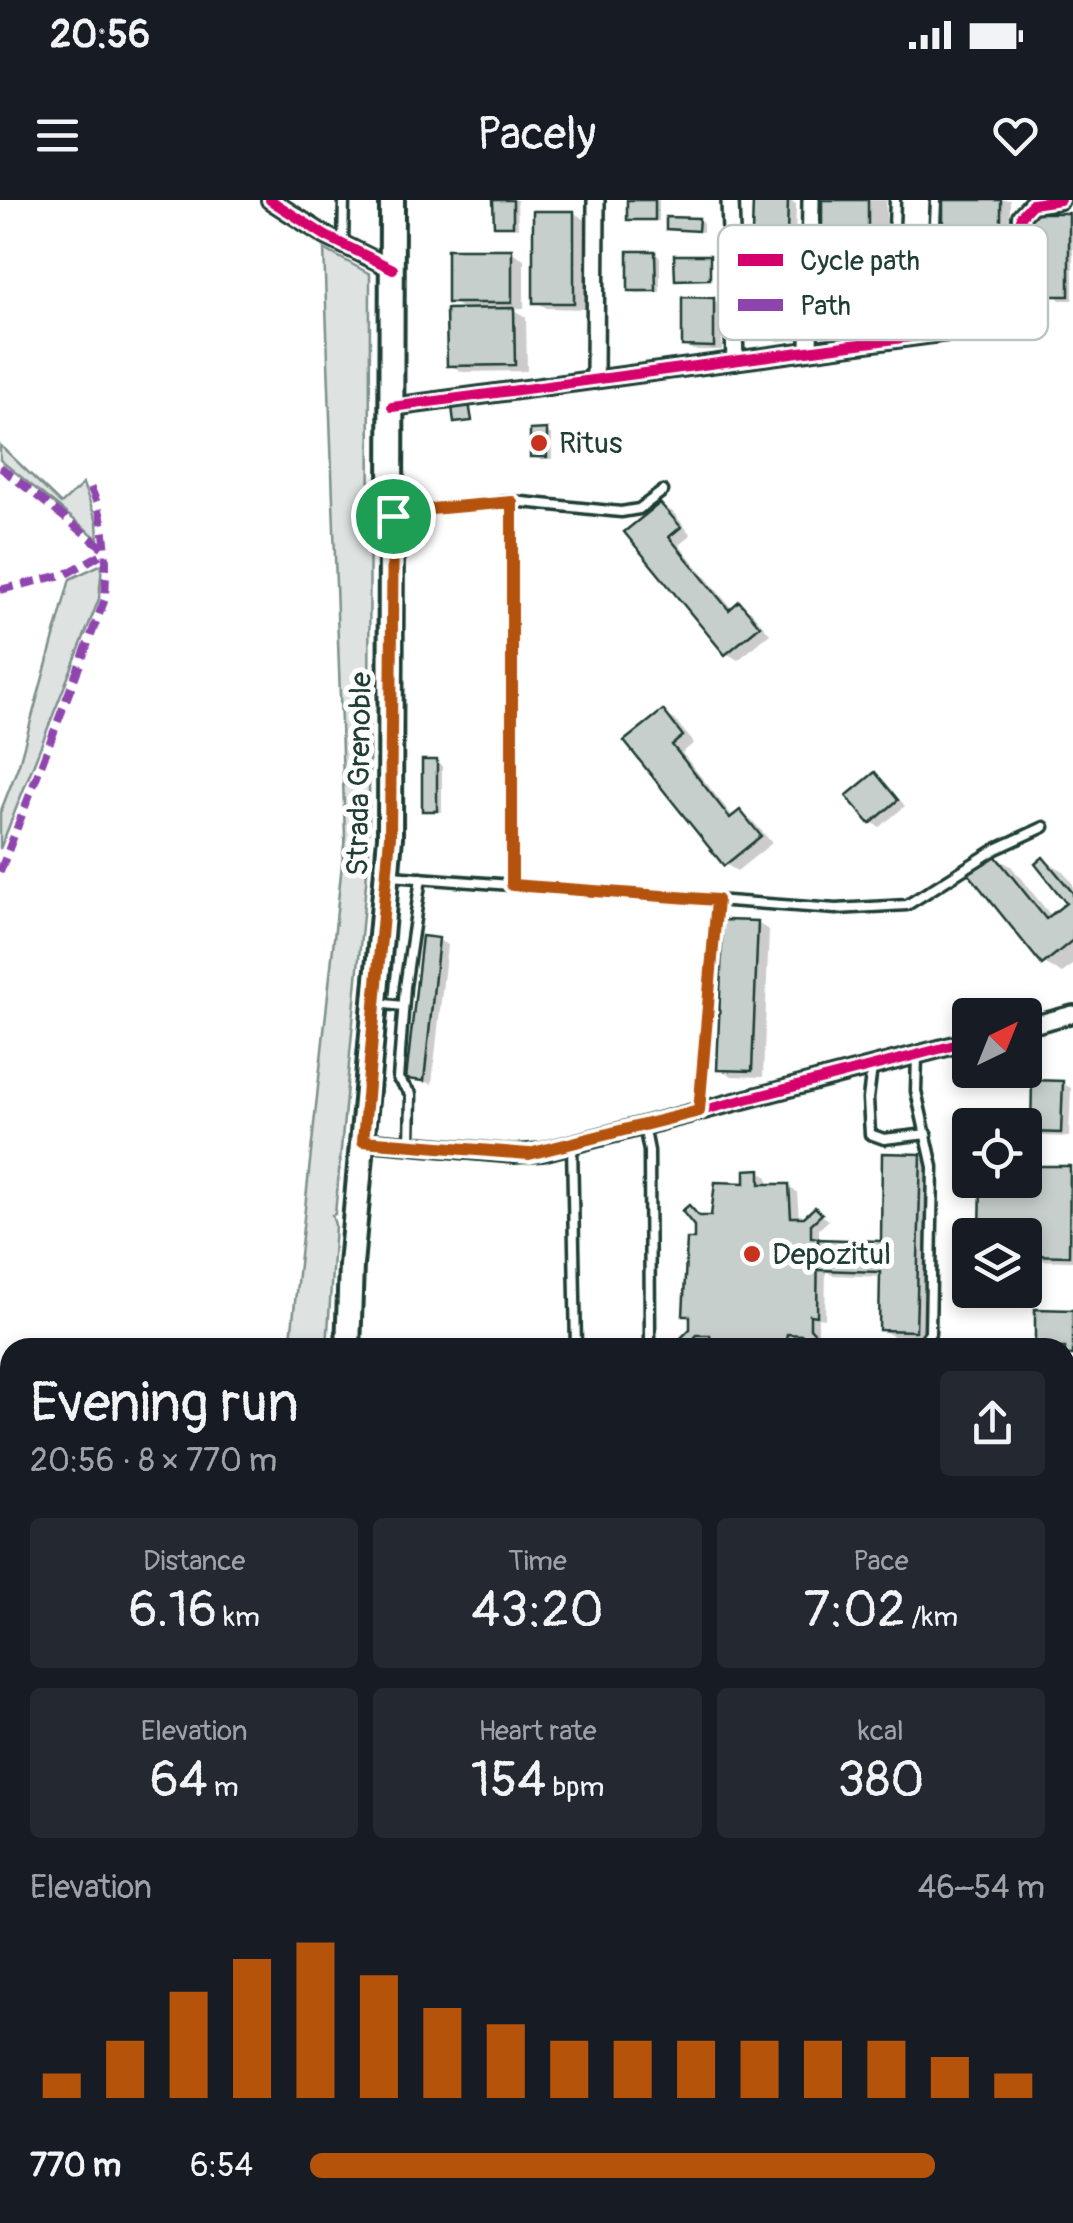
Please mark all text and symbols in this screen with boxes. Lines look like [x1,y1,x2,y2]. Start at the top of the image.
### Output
text: 20:56 [50,11,150,59]
text: Pacely [477,107,596,163]
icon: menu [30,108,85,163]
icon: heart [988,108,1043,163]
legend [718,225,1048,340]
text: Cycle path [800,244,920,279]
text: Path [800,289,851,324]
place label: Ritus [559,425,622,462]
marker: Ritus [528,432,550,454]
pin [351,474,436,559]
icon: arrive [366,489,421,544]
street label: Strada Grenoble [339,672,380,876]
north arrow [952,998,1042,1088]
map controls [952,998,1042,1308]
button: locate [952,1108,1042,1198]
button: layers [952,1218,1042,1308]
place label: Depozitul [772,1236,891,1273]
marker: Depozitul [741,1243,763,1265]
text: Evening run [30,1369,299,1438]
button: share [940,1371,1045,1476]
text: 20:56 · 8 × 770 m [30,1441,277,1481]
text: Distance [143,1544,245,1579]
text: Time [508,1544,567,1579]
text: Pace [853,1544,909,1579]
text: 6.16 [129,1579,217,1642]
text: 43:20 [471,1579,604,1642]
text: 7:02 [804,1579,905,1642]
text: km [217,1600,260,1635]
text: /km [905,1600,958,1635]
text: Elevation [141,1714,248,1749]
text: Heart rate [478,1714,597,1749]
text: kcal [858,1714,904,1749]
text: 64 [150,1749,208,1812]
text: 154 [471,1749,546,1812]
text: 380 [837,1749,924,1812]
text: m [208,1770,239,1805]
text: bpm [546,1770,604,1805]
text: Elevation [30,1868,152,1908]
text: 46–54 m [918,1868,1045,1908]
text: 770 m [30,2146,121,2186]
text: 6:54 [190,2146,253,2186]

